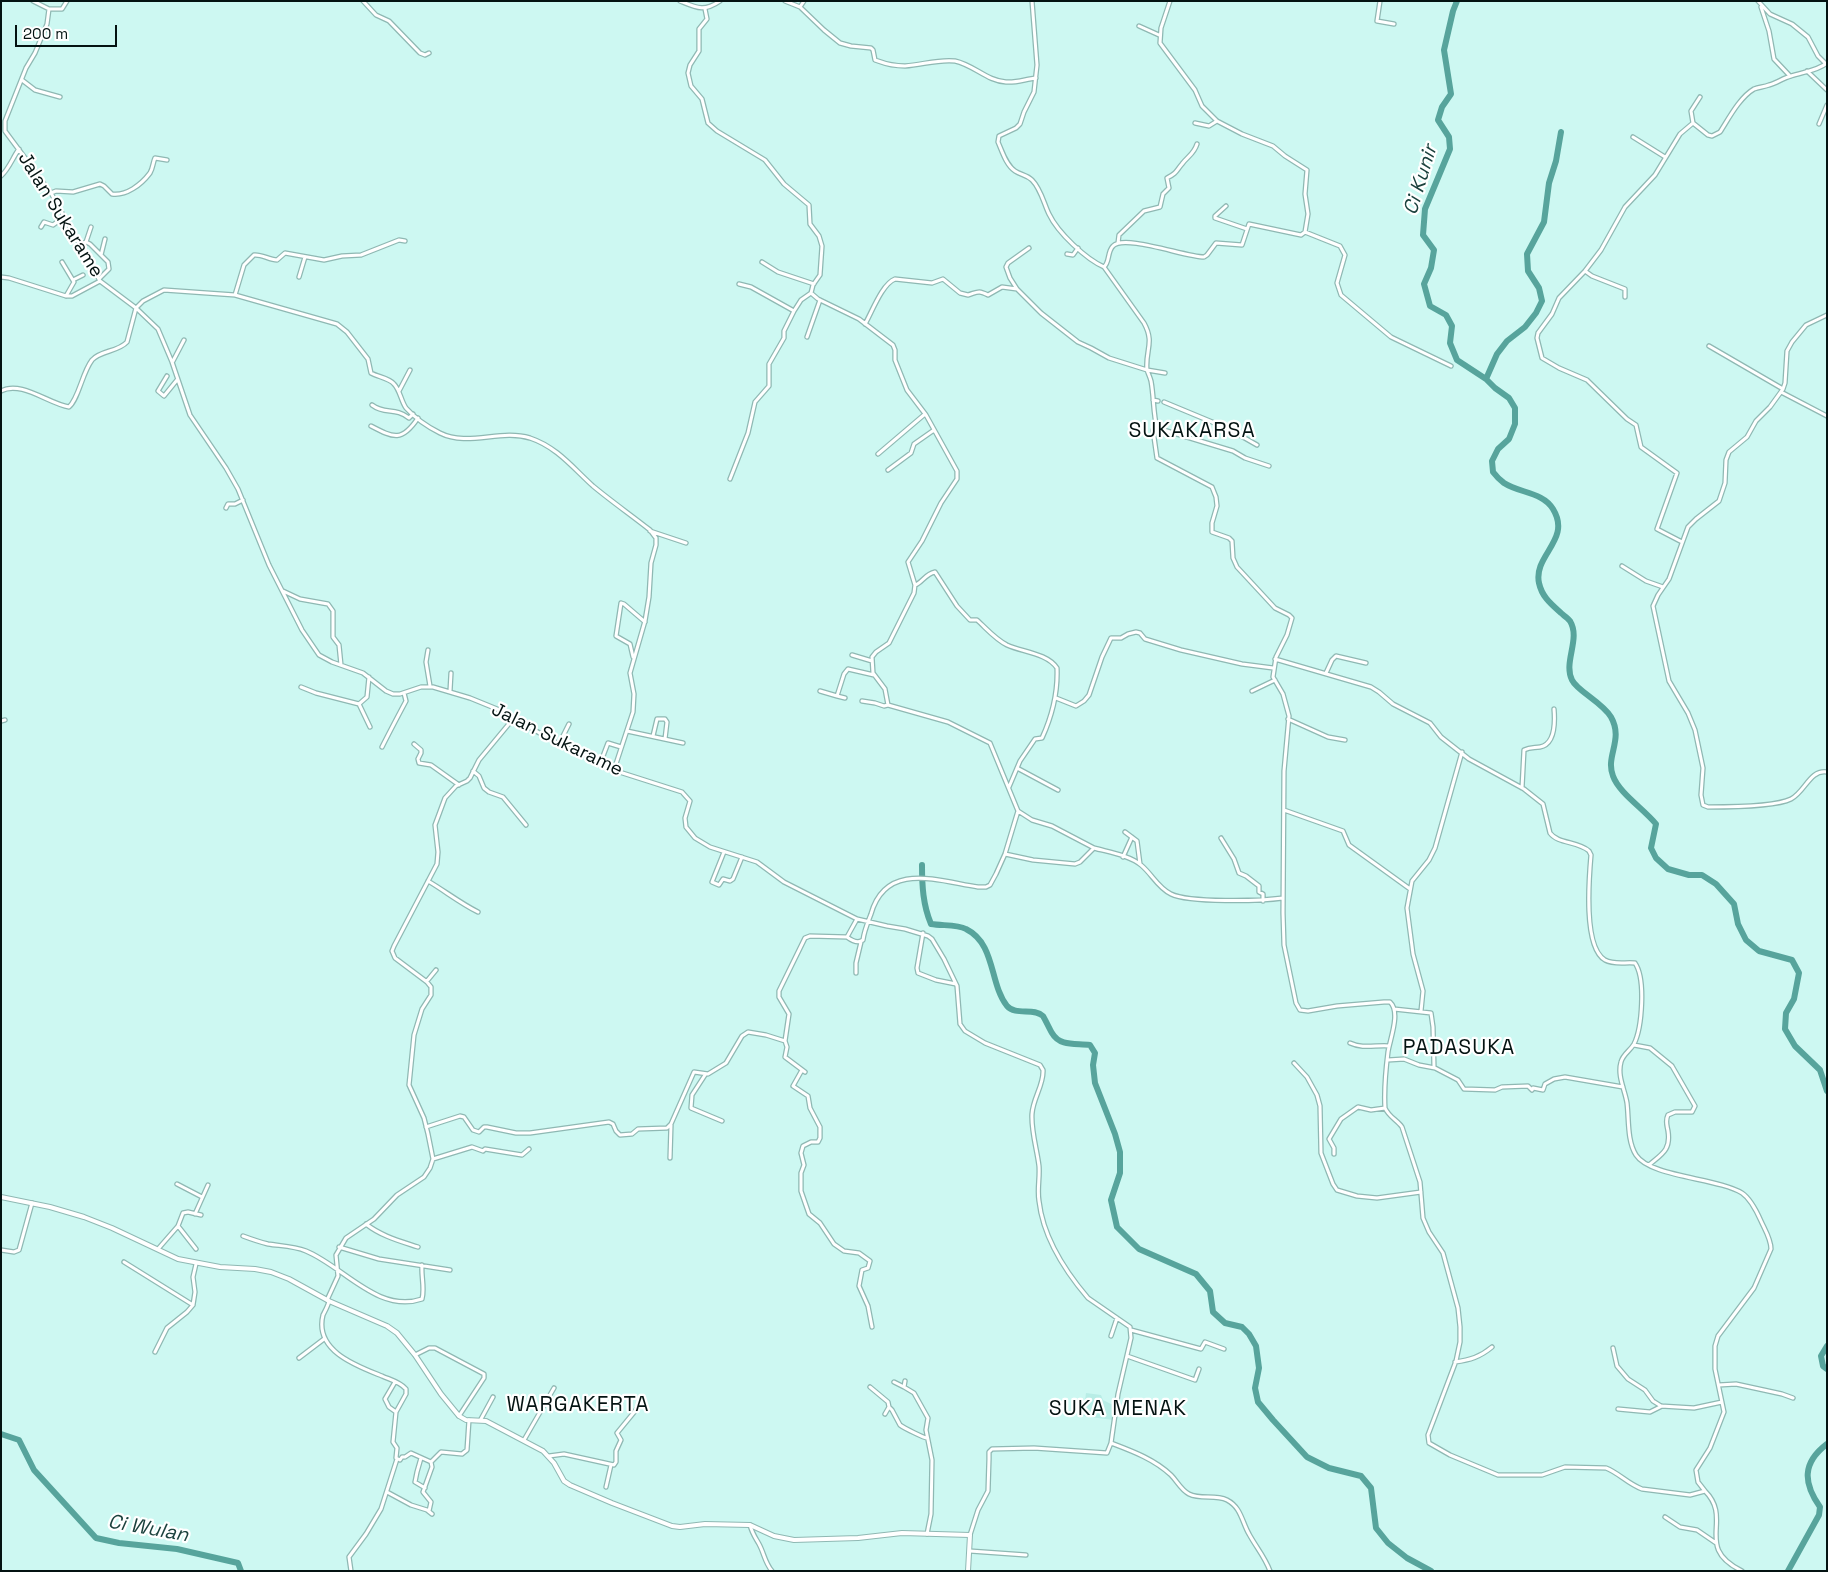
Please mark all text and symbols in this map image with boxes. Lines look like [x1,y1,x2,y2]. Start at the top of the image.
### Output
scale bar [18,15,120,47]
text: 200 m [23,24,68,43]
water label: Ci Kunir [1399,142,1443,218]
street label: Jalan Sukarame [12,148,108,282]
district label: SUKAKARSA [1127,418,1257,444]
street label: Jalan Sukarame [488,698,626,782]
district label: PADASUKA [1402,1035,1516,1061]
district label: WARGAKERTA [505,1392,651,1418]
district label: SUKA MENAK [1048,1396,1188,1422]
water label: Ci Wulan [106,1510,190,1548]

